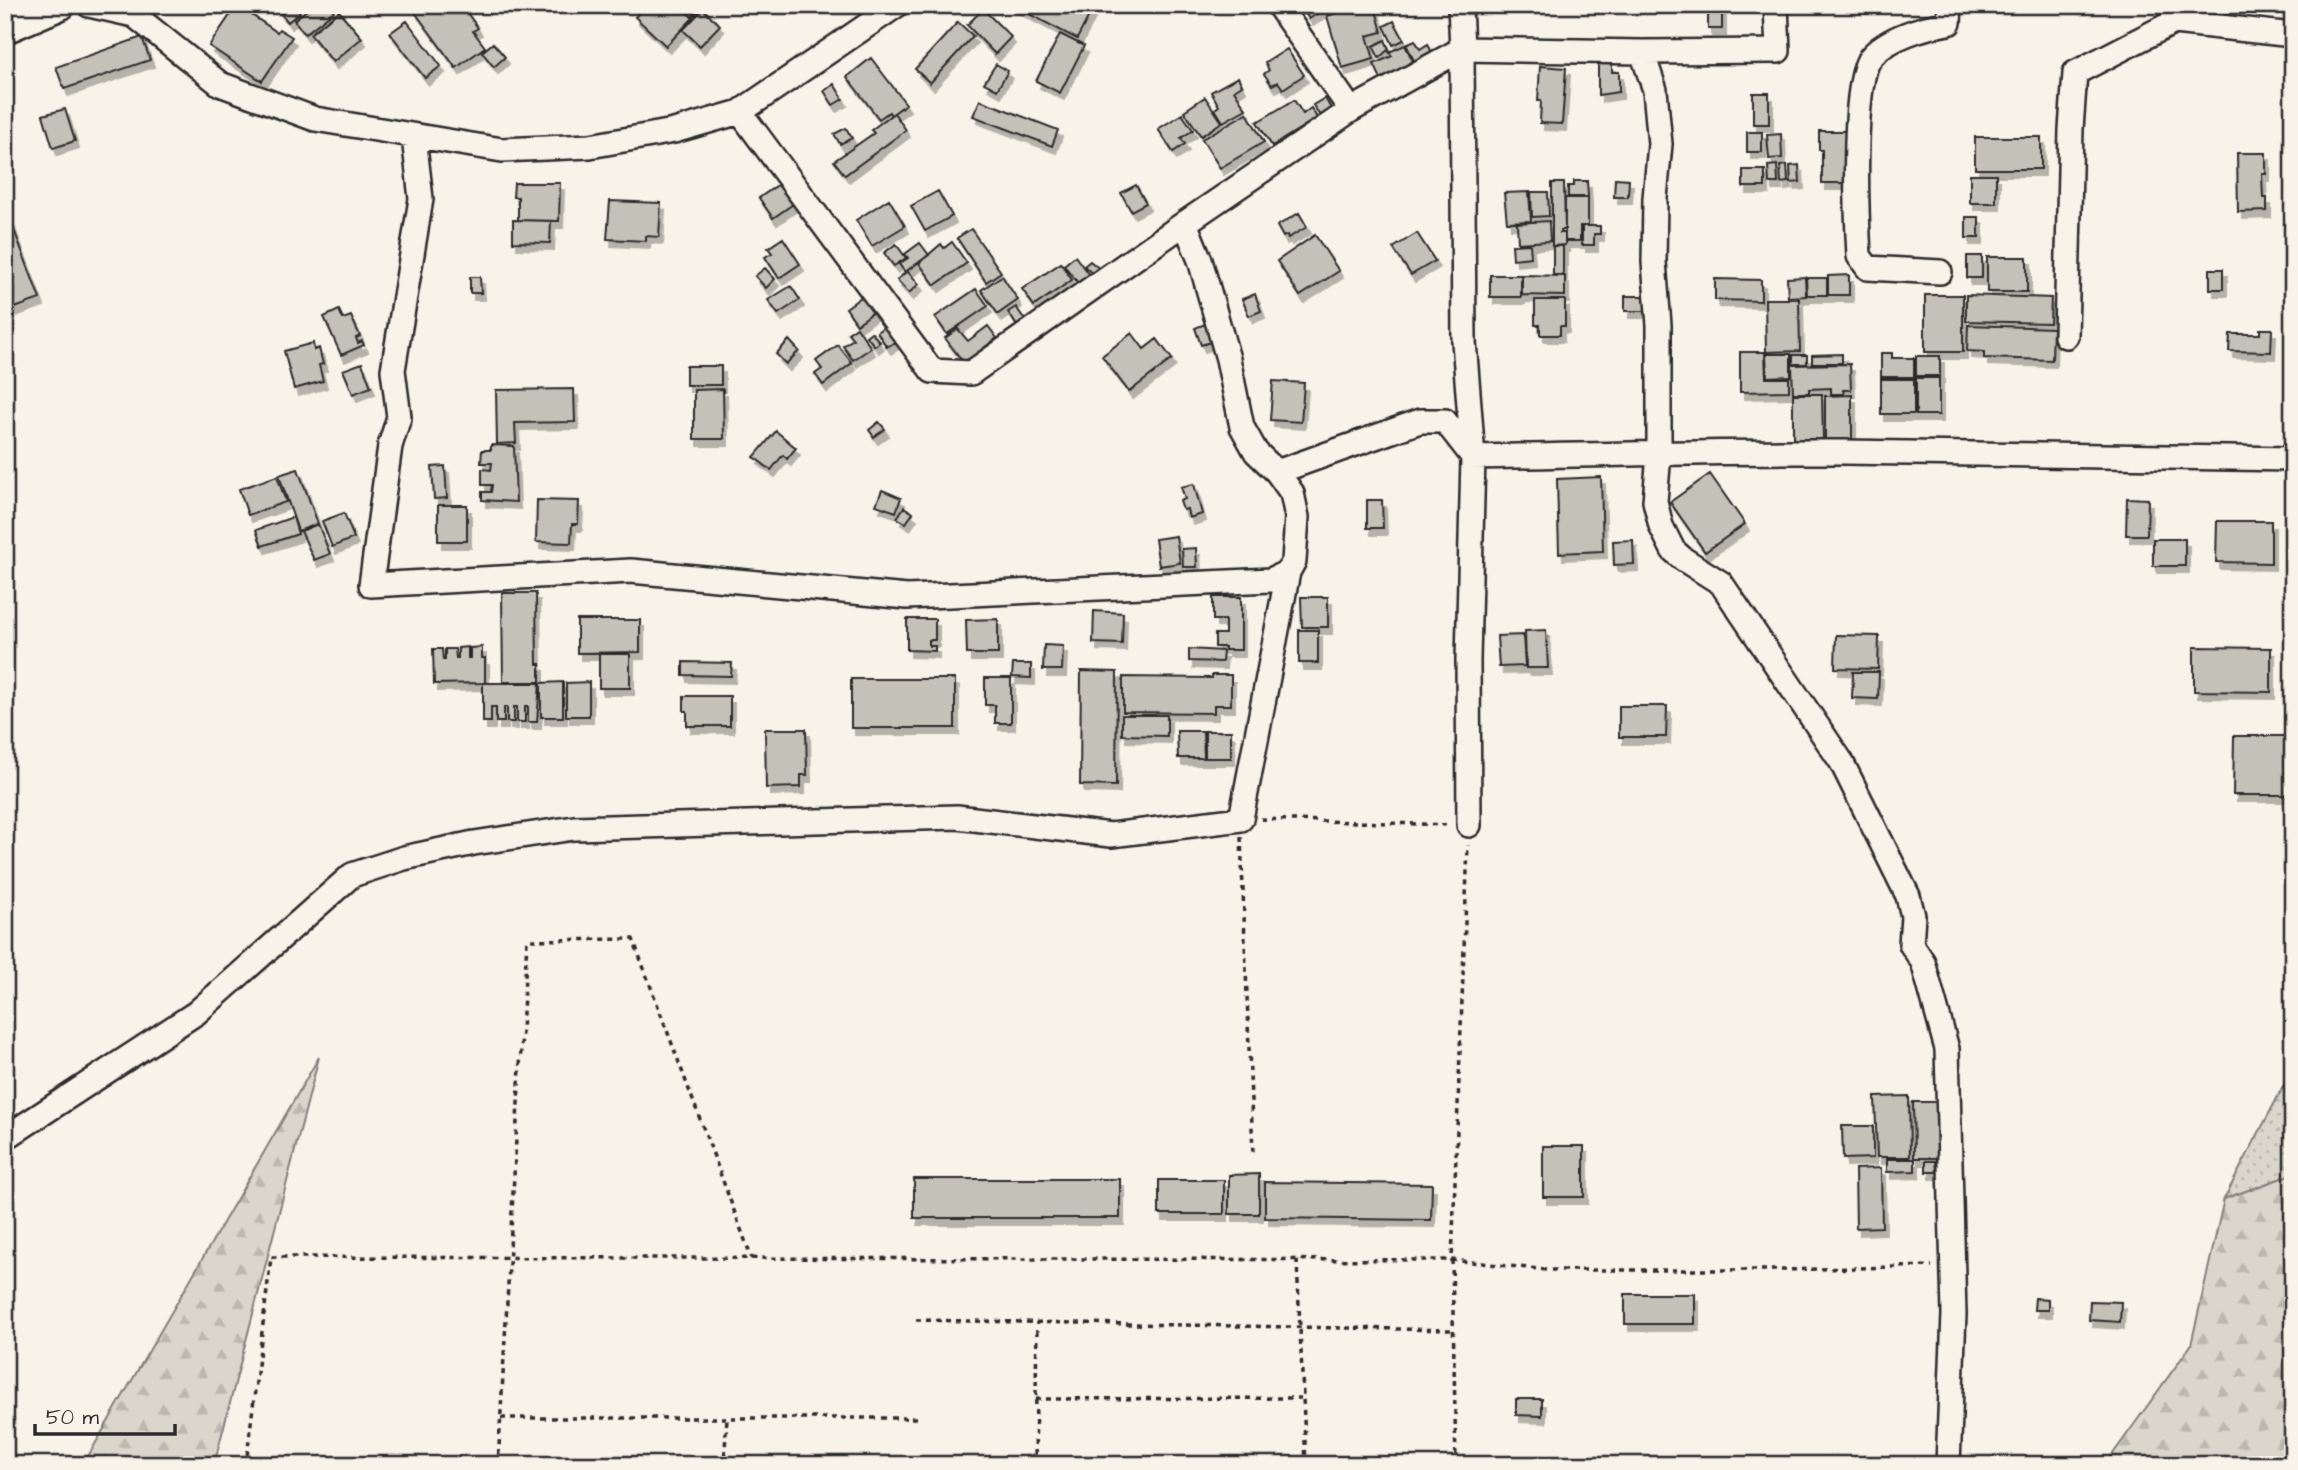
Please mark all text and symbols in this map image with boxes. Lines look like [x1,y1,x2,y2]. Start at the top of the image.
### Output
scale bar [35,1393,175,1437]
text: 50 m [46,1403,100,1432]

